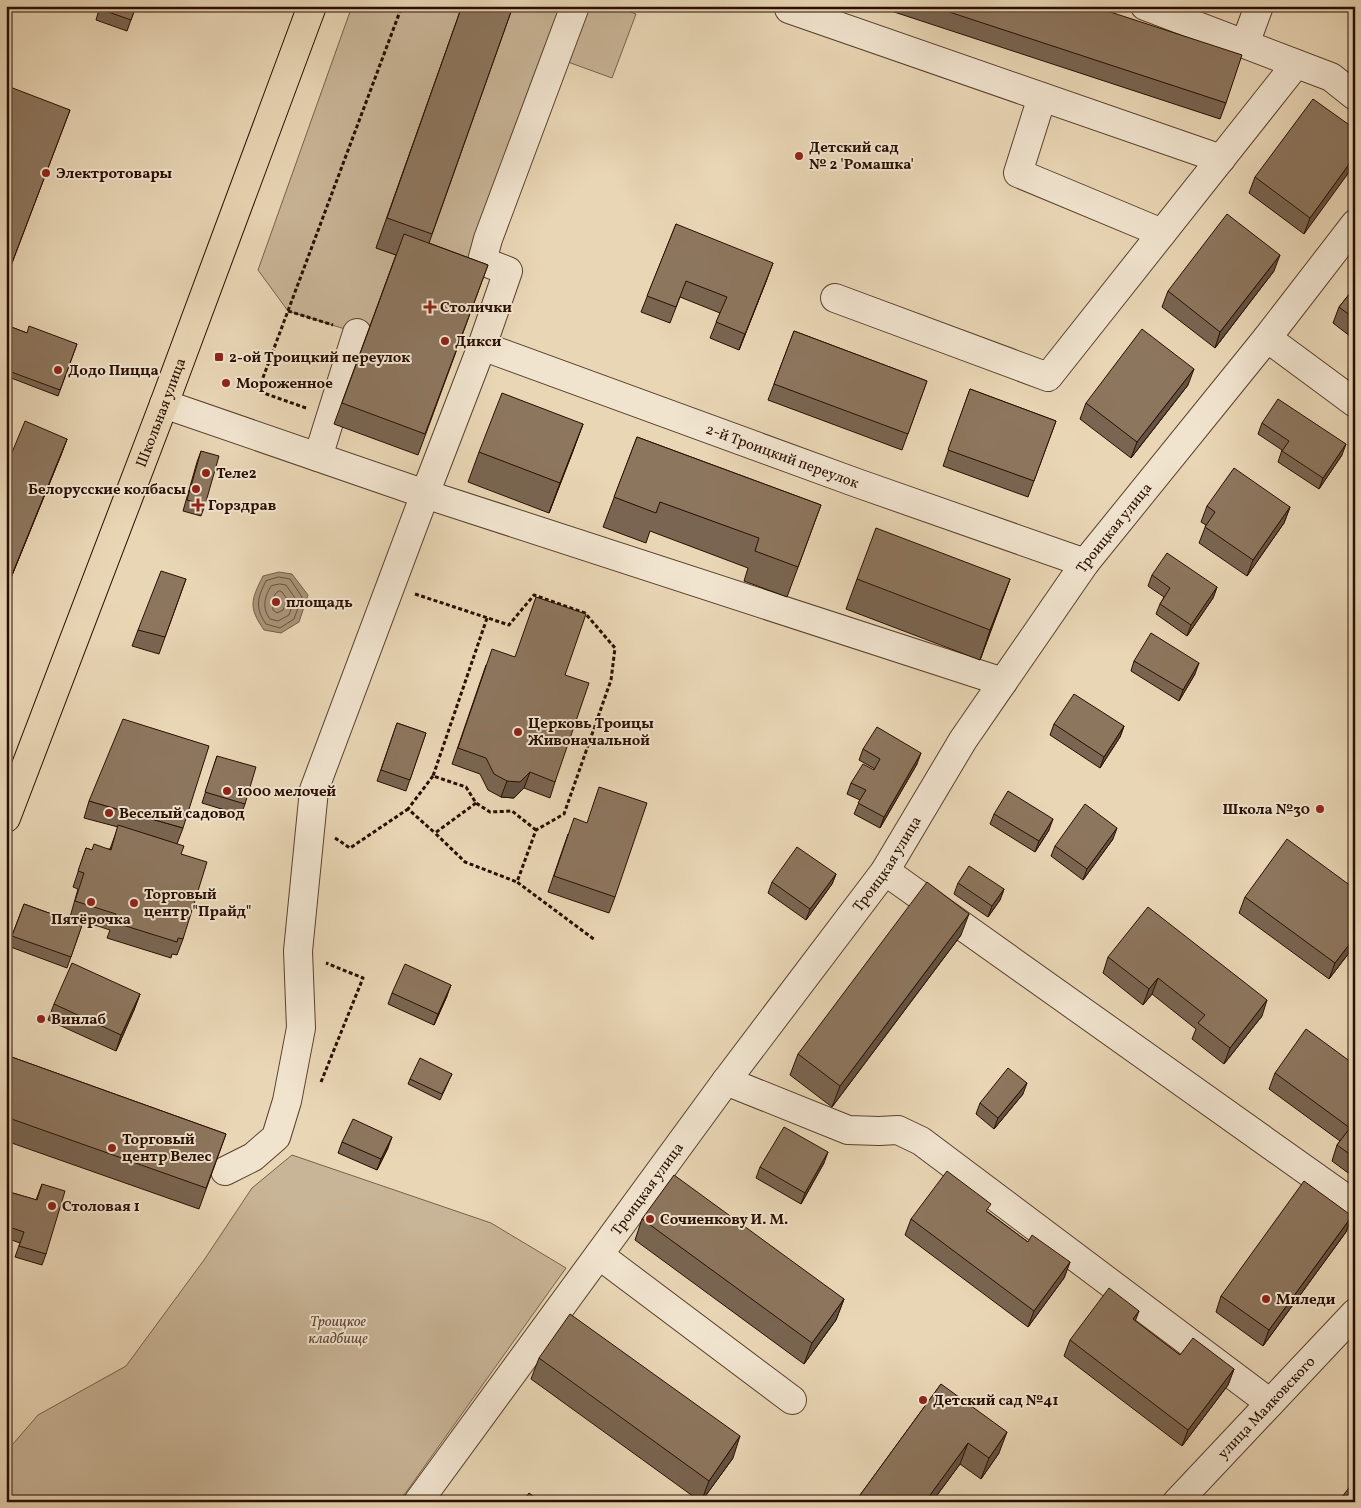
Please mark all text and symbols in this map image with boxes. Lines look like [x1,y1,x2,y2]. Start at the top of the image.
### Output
place label: Детский сад № 2 'Ромашка' [809,138,914,176]
marker: Детский сад № 2 'Ромашка' [793,150,805,162]
place label: Электротовары [56,164,173,185]
marker: Электротовары [40,167,52,179]
place label: Столички [440,298,512,319]
marker: Столички [424,301,436,313]
place label: Дикси [455,332,502,353]
marker: Дикси [439,335,451,347]
place label: 2-ой Троицкий переулок [229,348,410,369]
marker: 2-ой Троицкий переулок [213,351,225,363]
street label: Школьная улица [132,355,192,471]
place label: Додо Пицца [68,361,159,382]
marker: Додо Пицца [52,364,64,376]
place label: Мороженное [236,374,333,395]
marker: Мороженное [220,377,232,389]
street label: 2-й Троицкий переулок [702,420,862,495]
place label: Теле2 [216,464,257,485]
marker: Теле2 [200,467,212,479]
street label: Троицкая улица [1072,479,1158,578]
place label: Белорусские колбасы [28,480,186,501]
marker: Белорусские колбасы [190,483,202,495]
place label: Горздрав [208,496,277,517]
marker: Горздрав [192,499,204,511]
place label: площадь [286,593,353,614]
marker: площадь [270,596,282,608]
place label: Церковь Троицы Живоначальной [528,714,654,752]
marker: Церковь Троицы Живоначальной [512,726,524,738]
place label: 1000 мелочей [237,782,337,803]
marker: 1000 мелочей [221,785,233,797]
place label: Школа №30 [1223,800,1310,821]
marker: Школа №30 [1314,803,1326,815]
place label: Веселый садовод [119,804,245,825]
marker: Веселый садовод [103,807,115,819]
street label: Троицкая улица [849,813,927,917]
place label: Торговый центр "Прайд" [144,885,251,923]
marker: Пятёрочка [85,896,97,908]
marker: Торговый центр "Прайд" [128,897,140,909]
place label: Пятёрочка [51,910,131,931]
place label: Винлаб [51,1010,106,1031]
marker: Винлаб [35,1013,47,1025]
place label: Торговый центр Велес [122,1130,212,1168]
street label: Троицкая улица [607,1139,690,1241]
marker: Торговый центр Велес [106,1142,118,1154]
place label: Столовая 1 [62,1197,140,1218]
marker: Столовая 1 [46,1200,58,1212]
place label: Сочиенкову И. М. [660,1210,788,1231]
marker: Сочиенкову И. М. [644,1213,656,1225]
place label: Миледи [1276,1290,1336,1311]
marker: Миледи [1260,1293,1272,1305]
park label: Троицкое кладбище [308,1312,368,1350]
street label: улица Маяковского [1214,1352,1321,1464]
place label: Детский сад №41 [933,1391,1058,1412]
marker: Детский сад №41 [917,1394,929,1406]

